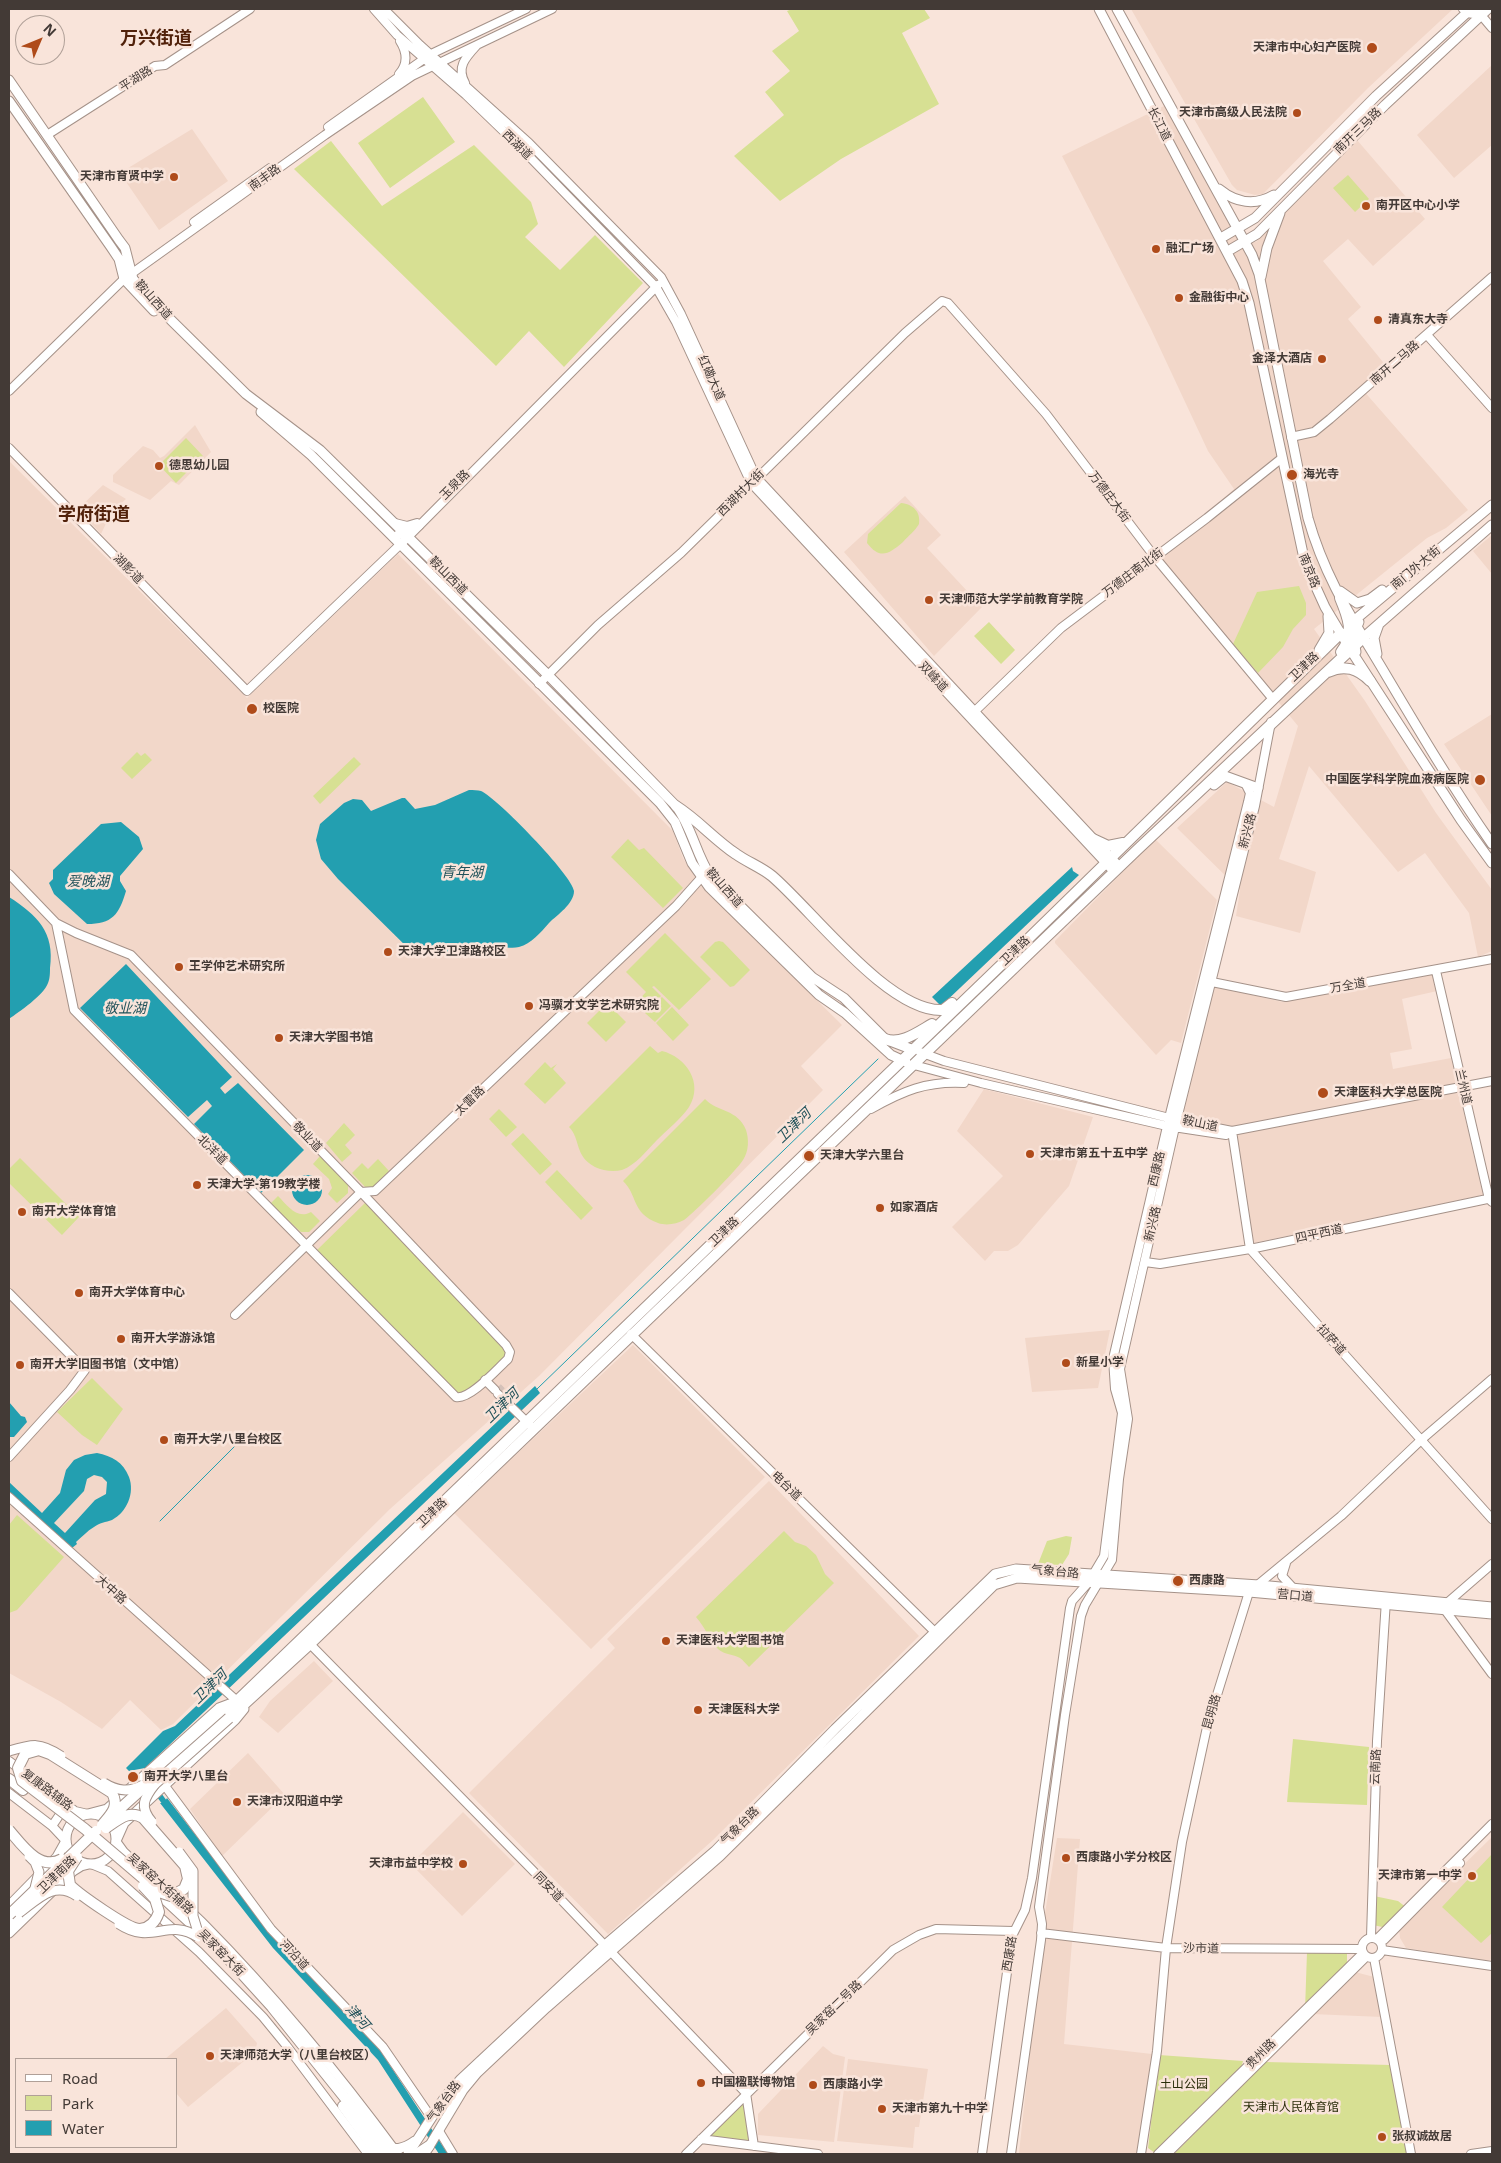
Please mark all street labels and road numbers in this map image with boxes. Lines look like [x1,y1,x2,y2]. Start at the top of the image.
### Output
street label: 平湖路 [117,63,155,95]
street label: 长江道 [1144,105,1174,143]
street label: 南开三马路 [1331,105,1385,157]
street label: 西湖道 [499,127,535,163]
street label: 南丰路 [246,162,284,194]
street label: 鞍山西道 [132,277,174,323]
street label: 南开二马路 [1368,338,1422,388]
street label: 红磡大道 [695,353,727,403]
street label: 玉泉路 [437,467,473,503]
street label: 西湖村大街 [715,467,767,519]
street label: 万德庄大街 [1085,469,1133,525]
street label: 南门外大街 [1388,543,1444,593]
street label: 万德庄南北街 [1100,546,1166,600]
street label: 湖影道 [110,551,146,587]
street label: 南京路 [1296,552,1322,590]
street label: 鞍山西道 [426,554,470,598]
street label: 卫津路 [1286,649,1322,685]
street label: 双峰道 [915,659,951,695]
street label: 新兴路 [1236,812,1260,850]
street label: 鞍山西道 [703,865,745,911]
street label: 卫津路 [997,933,1033,969]
street label: 万全道 [1329,976,1367,996]
street label: 兰州道 [1452,1068,1474,1106]
street label: 太雷路 [452,1083,488,1119]
street label: 鞍山道 [1181,1113,1219,1135]
street label: 敬业道 [289,1119,325,1155]
street label: 北洋道 [194,1132,230,1168]
street label: 西康路 [1146,1150,1168,1188]
street label: 新兴路 [1142,1205,1164,1243]
street label: 卫津路 [706,1214,742,1250]
street label: 四平西道 [1294,1222,1344,1246]
street label: 拉萨道 [1314,1322,1348,1358]
street label: 电台道 [768,1468,804,1504]
street label: 卫津路 [414,1495,450,1531]
street label: 气象台路 [1030,1563,1080,1581]
street label: 大中路 [93,1573,129,1607]
street label: 营口道 [1276,1587,1314,1605]
street label: 昆明路 [1200,1693,1224,1731]
street label: 云南路 [1368,1749,1384,1785]
street label: 复康路辅路 [19,1766,75,1814]
street label: 气象台路 [718,1804,762,1848]
street label: 吴家窑大街辅路 [124,1851,196,1917]
street label: 卫津南路 [35,1853,79,1897]
street label: 同安道 [530,1869,566,1905]
street label: 吴家窑大街 [195,1927,247,1979]
street label: 西康路 [1000,1935,1020,1973]
street label: 河沿道 [277,1937,311,1973]
street label: 沙市道 [1183,1941,1219,1957]
street label: 吴家窑二号路 [803,1978,865,2038]
street label: 贵州路 [1243,2036,1279,2072]
street label: 气象台路 [424,2078,464,2126]

